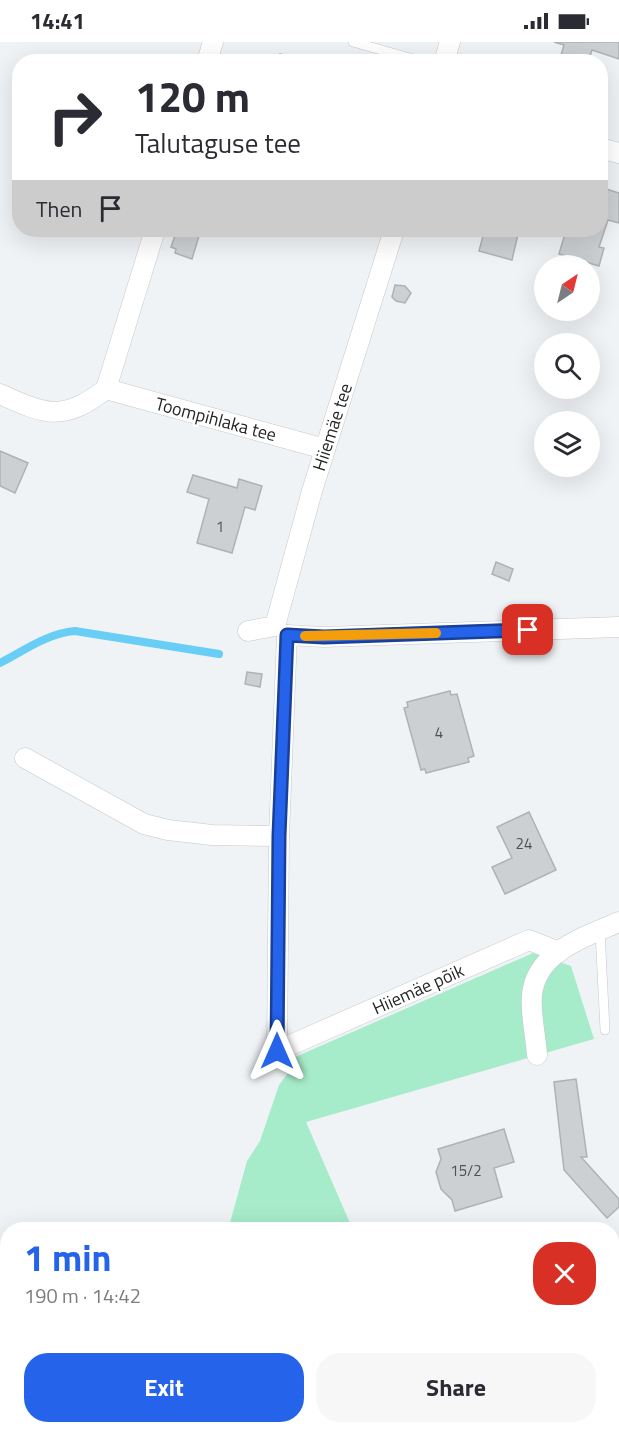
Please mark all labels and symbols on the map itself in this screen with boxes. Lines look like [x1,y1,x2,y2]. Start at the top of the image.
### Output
north arrow [534,255,600,321]
street label: Hiiemäe tee [305,380,359,474]
street label: Toompihlaka tee [153,390,279,448]
house number: 1 [216,515,224,538]
pin [502,604,553,655]
house number: 4 [435,721,443,744]
house number: 24 [516,832,532,855]
street label: Hiiemäe põik [368,957,469,1021]
position arrow [245,1019,309,1083]
house number: 15/2 [450,1159,482,1182]

